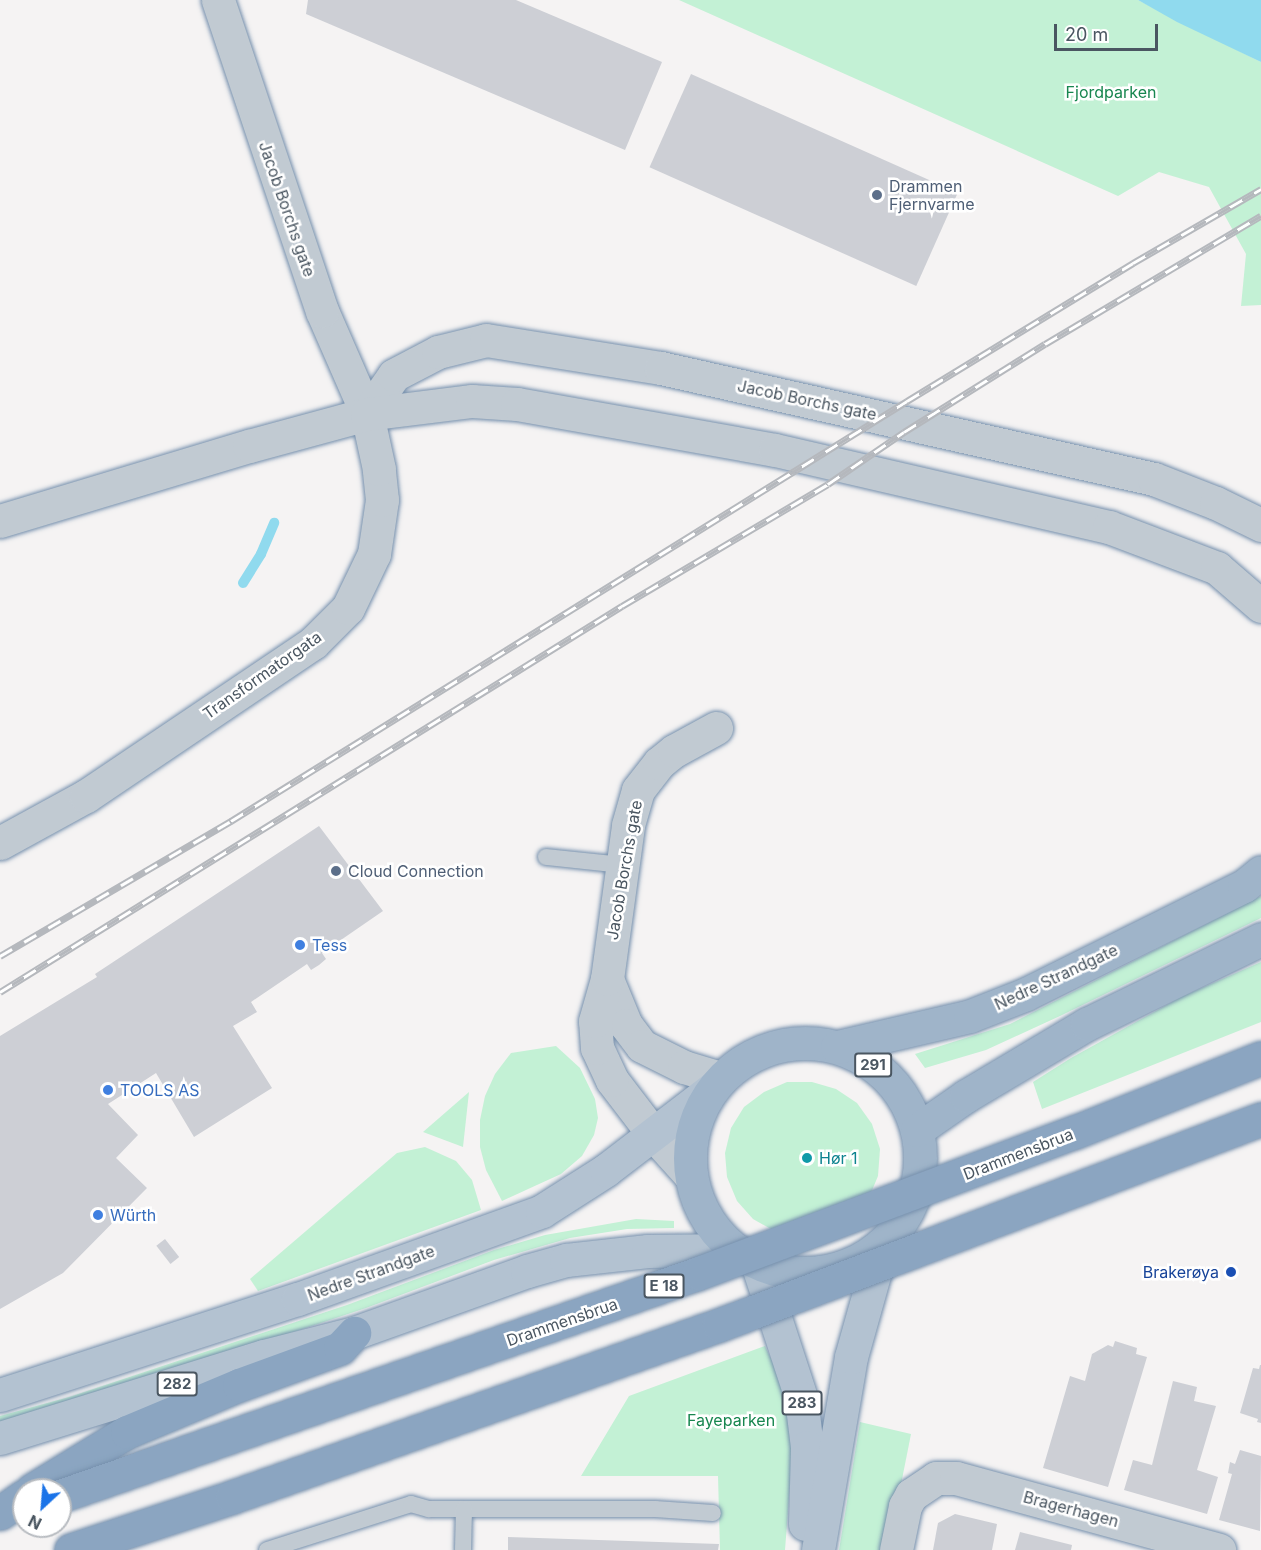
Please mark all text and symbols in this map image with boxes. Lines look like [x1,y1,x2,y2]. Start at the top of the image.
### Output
scale bar [1057,12,1160,50]
text: 20 m [1065,24,1108,45]
park label: Fjordparken [1066,82,1156,102]
street label: Jacob Borchs gate [255,139,319,279]
place label: Drammen Fjernvarme [889,176,975,214]
marker: Drammen Fjernvarme [870,188,884,202]
street label: Jacob Borchs gate [736,376,878,424]
street label: Transformatorgata [199,627,325,723]
street label: Jacob Borchs gate [602,799,646,941]
place label: Cloud Connection [348,861,484,881]
marker: Cloud Connection [329,864,343,878]
place label: Tess [312,935,347,955]
marker: Tess [293,938,307,952]
street label: Nedre Strandgate [991,940,1121,1014]
road number: 291 [854,1053,892,1077]
place label: TOOLS AS [120,1080,199,1100]
marker: TOOLS AS [101,1083,115,1097]
street label: Drammensbrua [960,1124,1076,1184]
place label: Hør 1 [819,1148,858,1168]
marker: Hør 1 [800,1151,814,1165]
place label: Würth [110,1205,156,1225]
marker: Würth [91,1208,105,1222]
street label: Nedre Strandgate [305,1241,437,1305]
place label: Brakerøya [1143,1262,1219,1282]
marker: Brakerøya [1224,1265,1238,1279]
road number: E 18 [643,1274,685,1298]
street label: Drammensbrua [504,1294,620,1350]
road number: 282 [156,1372,198,1396]
road number: 283 [781,1391,823,1415]
park label: Fayeparken [687,1410,775,1430]
north arrow [12,1478,72,1538]
street label: Bragerhagen [1021,1487,1121,1531]
text: N [25,1511,45,1534]

